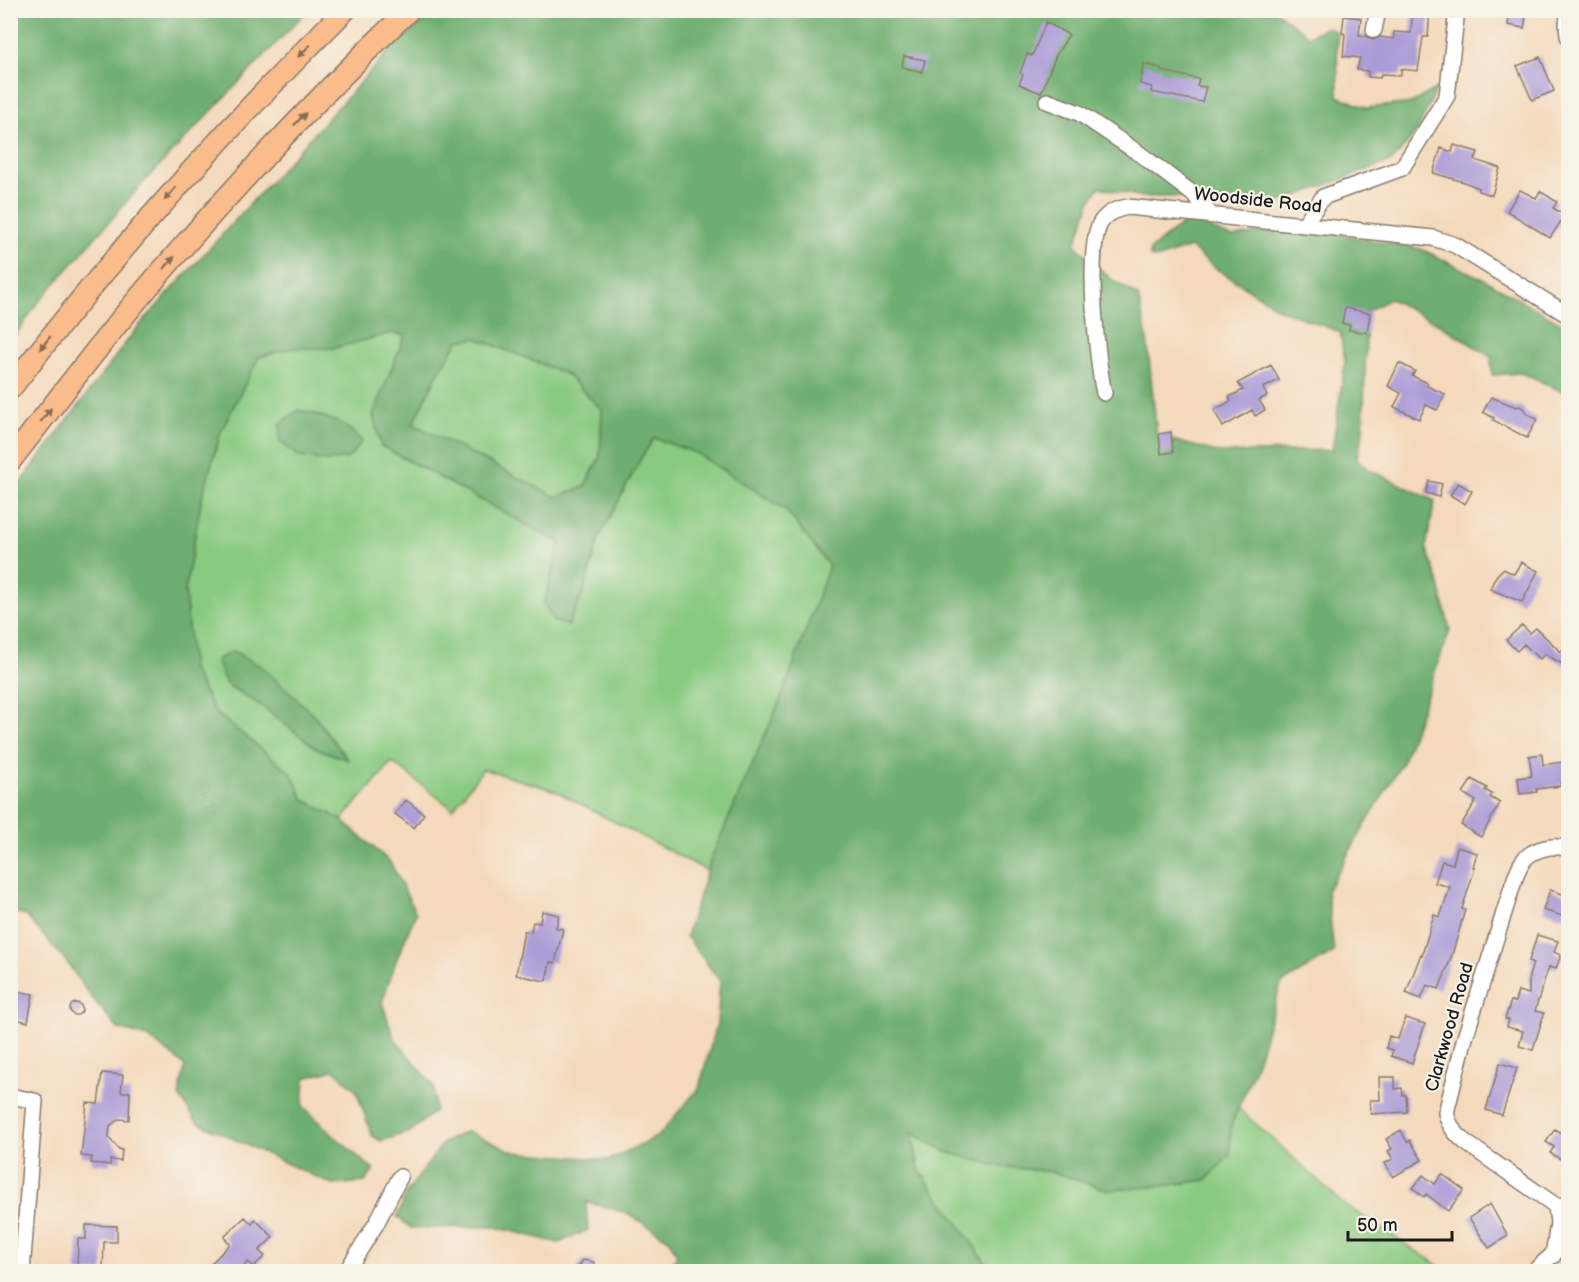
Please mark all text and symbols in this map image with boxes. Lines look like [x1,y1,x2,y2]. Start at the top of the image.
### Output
one-way arrow [297,44,311,58]
one-way arrow [293,112,306,127]
street label: Woodside Road [1193,183,1323,218]
one-way arrow [164,186,177,202]
one-way arrow [162,256,175,271]
one-way arrow [40,336,52,351]
one-way arrow [40,407,53,423]
street label: Clarkwood Road [1421,960,1478,1094]
scale bar [1348,1204,1452,1242]
text: 50 m [1357,1215,1398,1236]

